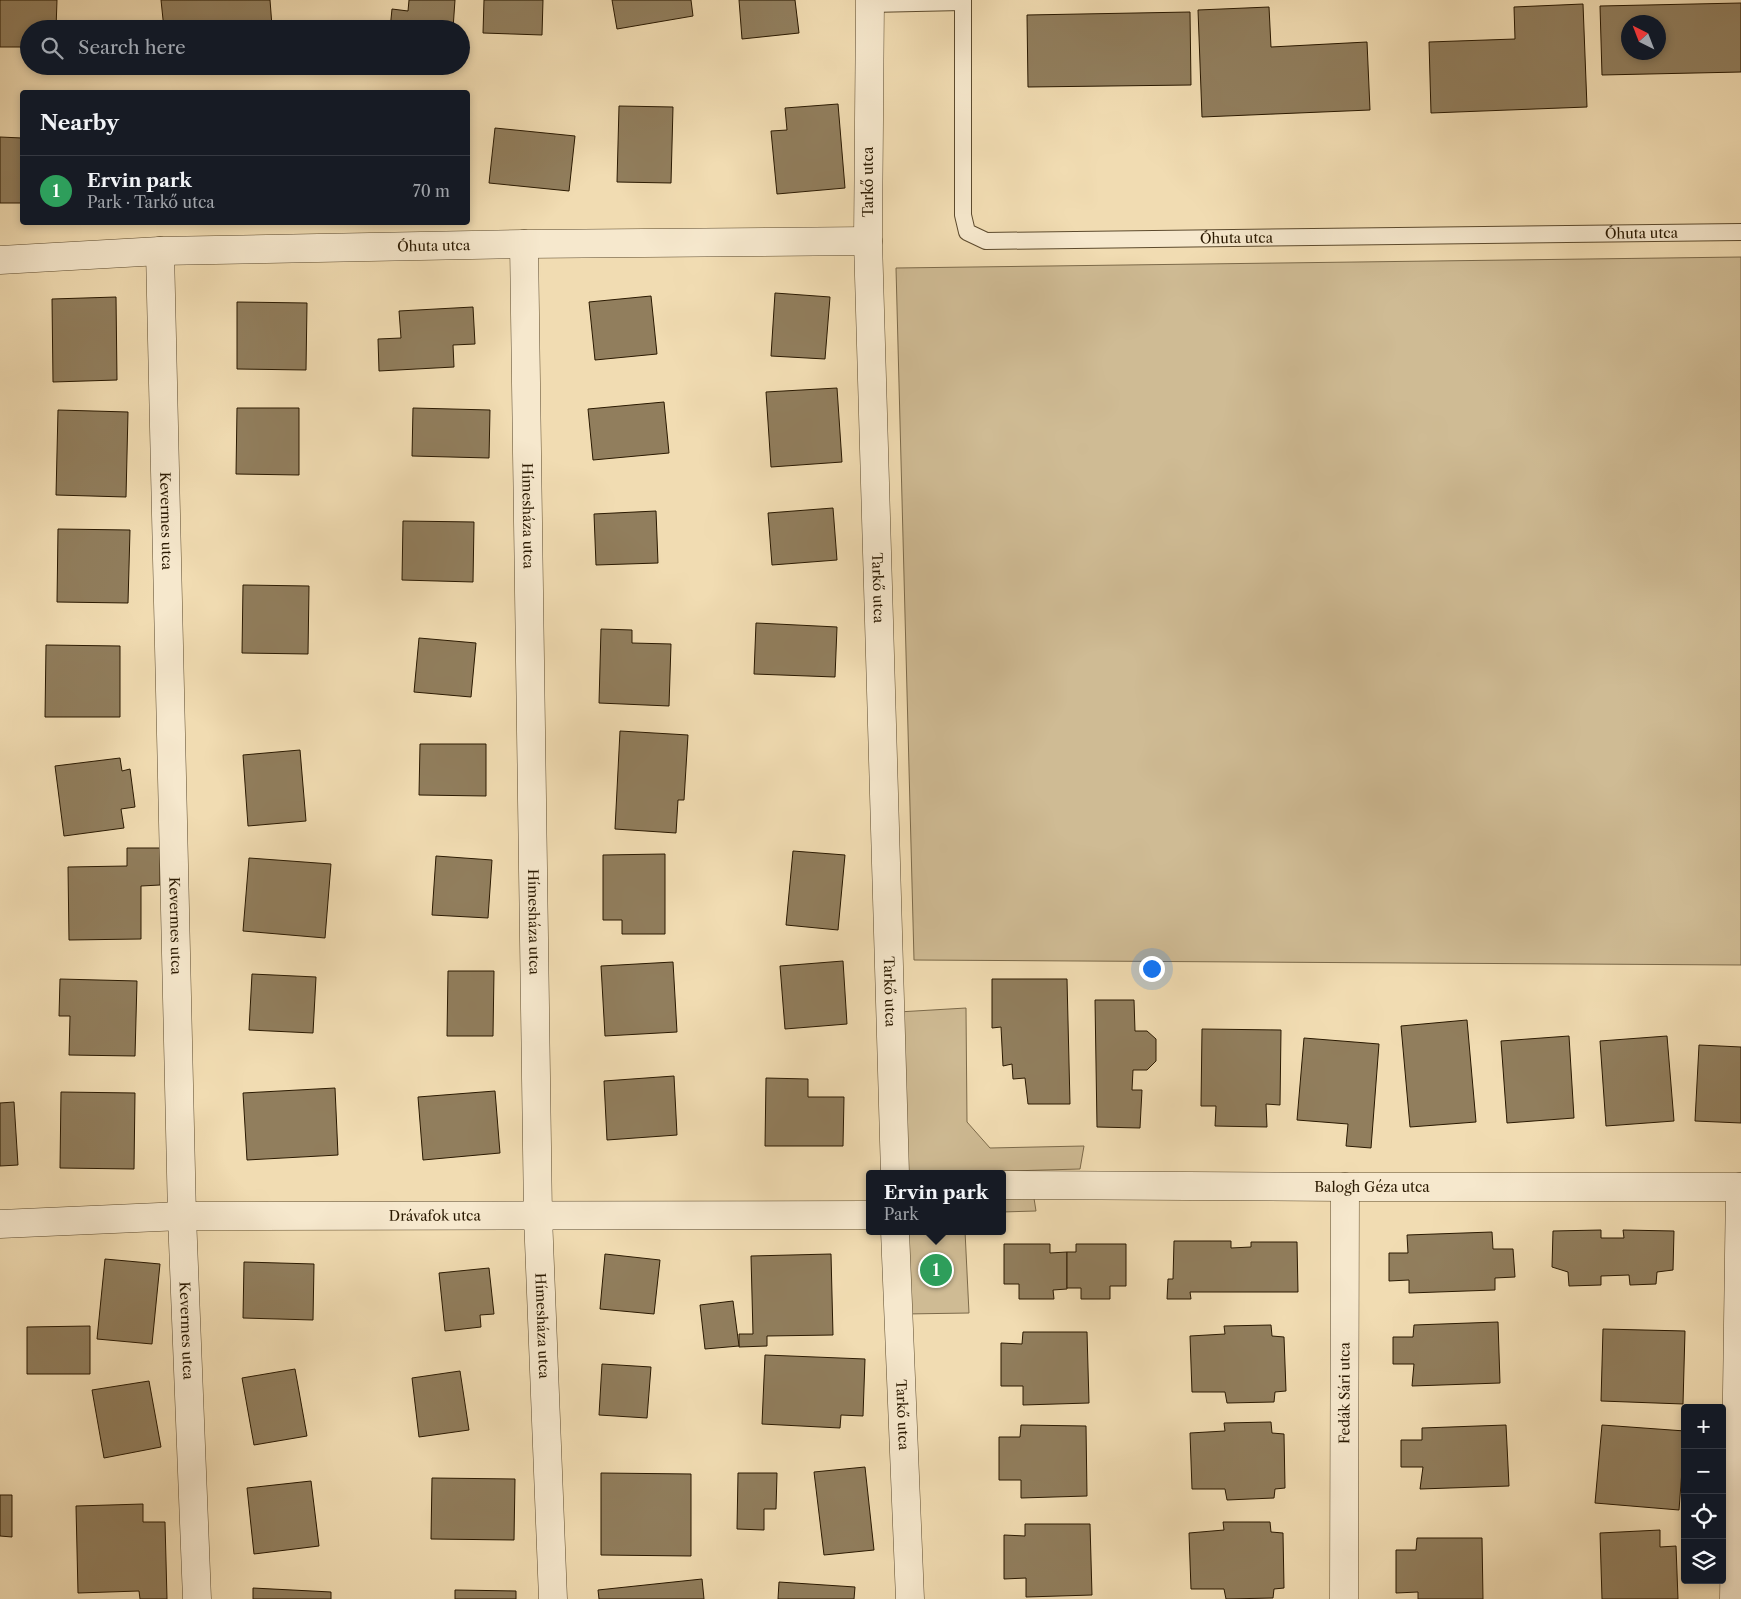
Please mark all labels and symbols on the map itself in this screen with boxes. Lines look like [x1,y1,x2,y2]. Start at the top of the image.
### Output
north arrow [1621,15,1666,60]
street label: Tarkő utca [859,146,877,217]
street label: Óhuta utca [1605,223,1679,243]
street label: Óhuta utca [1200,228,1274,247]
street label: Óhuta utca [397,236,471,255]
street label: Hímesháza utca [518,463,538,570]
street label: Kevermes utca [156,472,176,571]
street label: Tarkő utca [868,552,888,624]
street label: Hímesháza utca [524,869,544,976]
street label: Kevermes utca [165,877,186,976]
street label: Tarkő utca [880,956,900,1028]
your location [1139,956,1165,982]
street label: Balogh Géza utca [1314,1178,1430,1196]
street label: Drávafok utca [389,1207,482,1225]
pin: 1 [920,1251,952,1289]
street label: Hímesháza utca [531,1273,553,1380]
street label: Kevermes utca [176,1281,197,1381]
street label: Fedák Sári utca [1335,1341,1354,1444]
street label: Tarkő utca [892,1379,913,1451]

